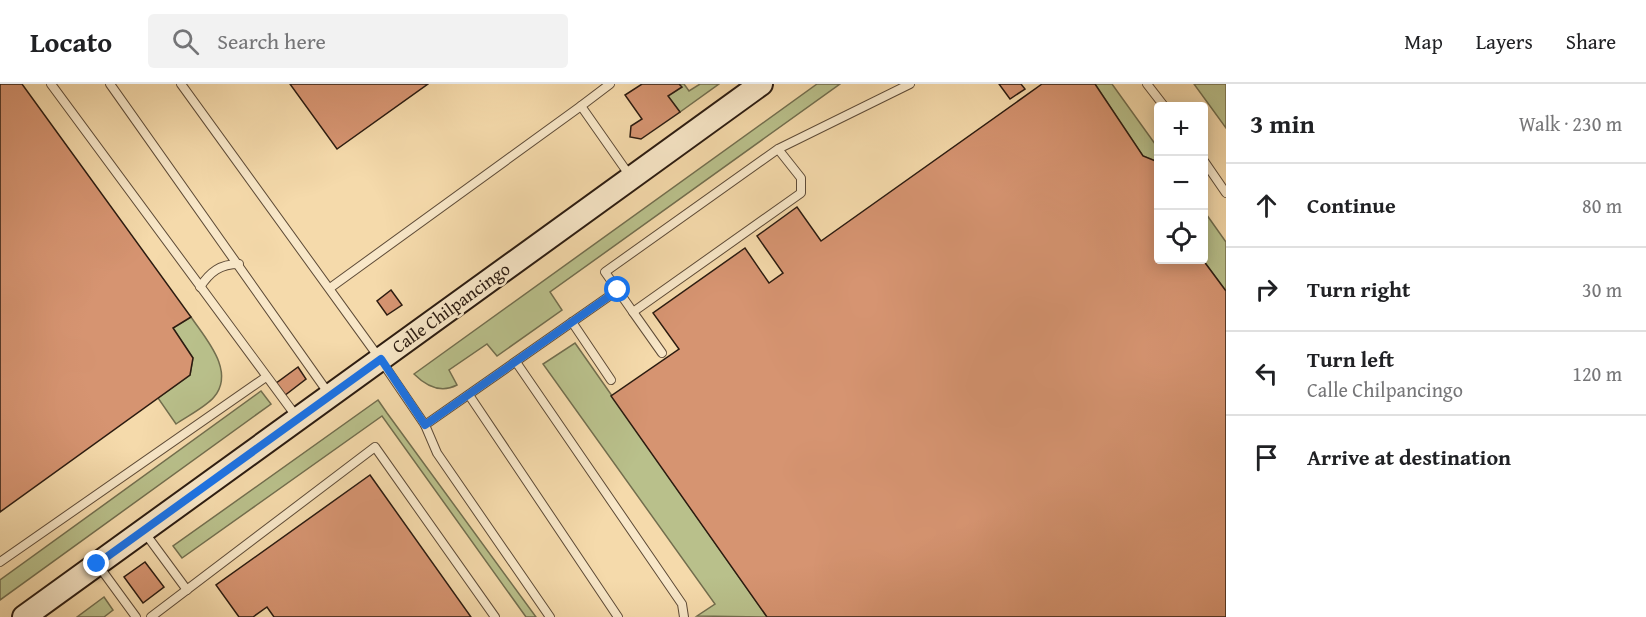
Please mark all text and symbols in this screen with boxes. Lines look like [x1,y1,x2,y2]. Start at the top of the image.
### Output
search box [148,14,568,68]
text: Locato [30,21,112,62]
icon: search [169,25,202,58]
text: Search here [217,25,326,57]
text: Map [1404,26,1443,57]
text: Layers [1476,26,1533,57]
text: Share [1566,26,1616,57]
map controls [1154,102,1208,264]
button: + [1154,102,1208,156]
text: 3 min [1250,104,1315,143]
text: Walk · 230 m [1519,109,1622,138]
button: − [1154,156,1208,210]
icon: ahead [1250,189,1283,222]
text: Continue [1307,189,1396,221]
text: 80 m [1582,191,1622,220]
button: locate [1154,210,1208,264]
street label: Calle Chilpancingo [386,255,515,360]
icon: right [1250,273,1283,306]
text: Turn right [1307,273,1410,305]
text: 30 m [1582,275,1622,304]
route start [604,276,630,302]
text: Turn left [1307,343,1394,375]
icon: left [1250,357,1283,390]
text: 120 m [1572,359,1622,388]
text: Calle Chilpancingo [1307,375,1463,404]
icon: arrive [1250,441,1283,474]
text: Arrive at destination [1307,441,1511,473]
route end [83,550,109,576]

